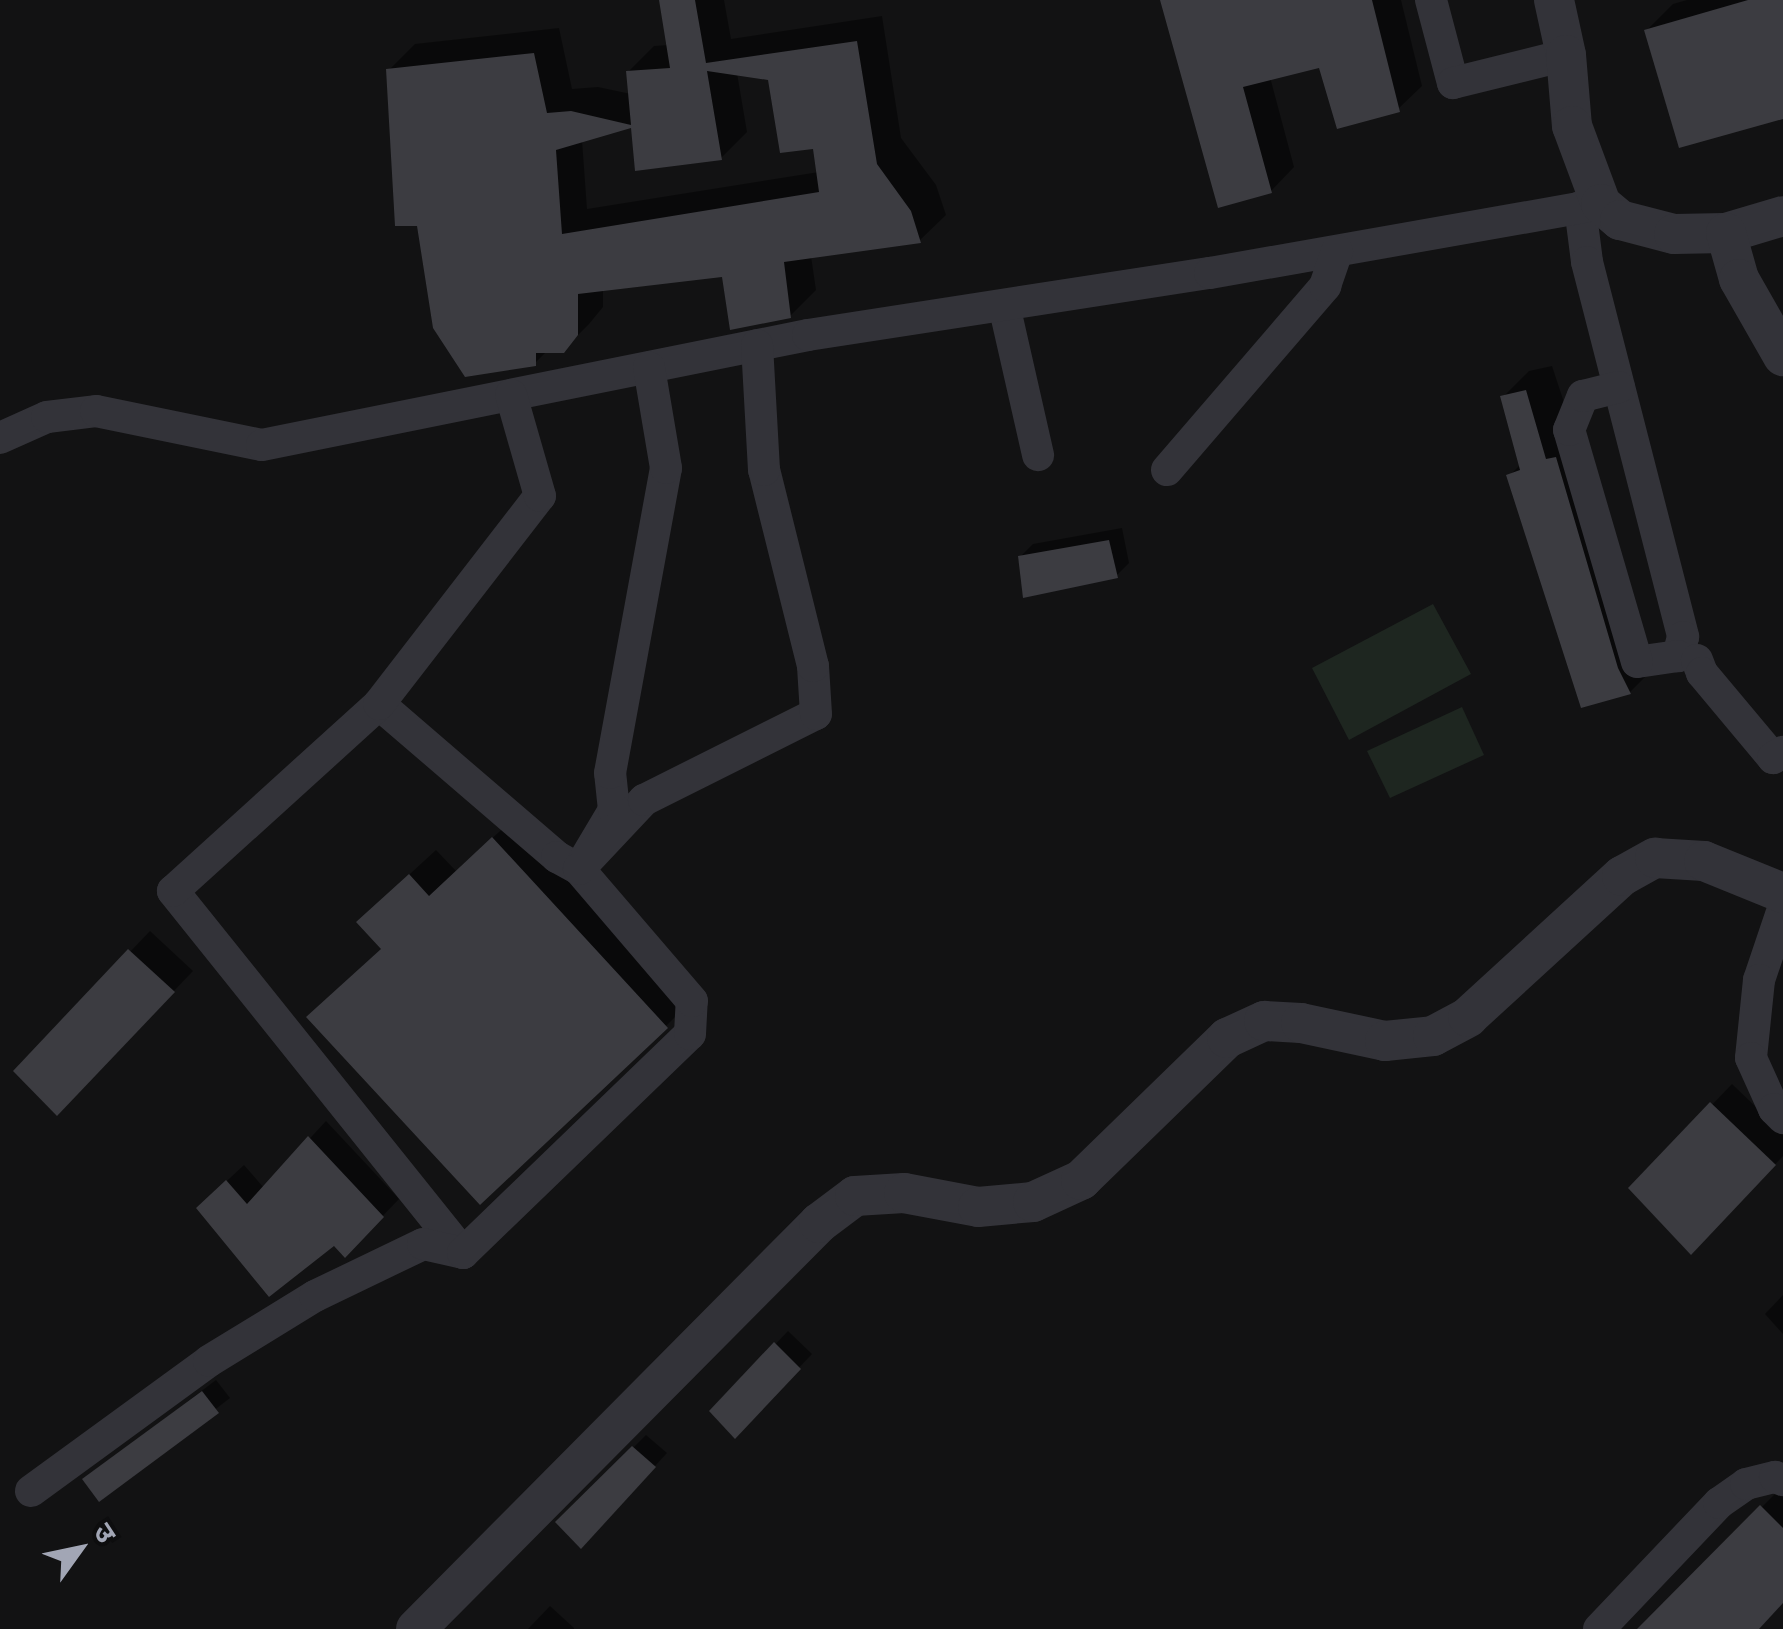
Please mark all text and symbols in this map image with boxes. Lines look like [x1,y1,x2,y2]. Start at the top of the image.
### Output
north arrow [30,1499,130,1599]
text: उ [86,1515,126,1549]

